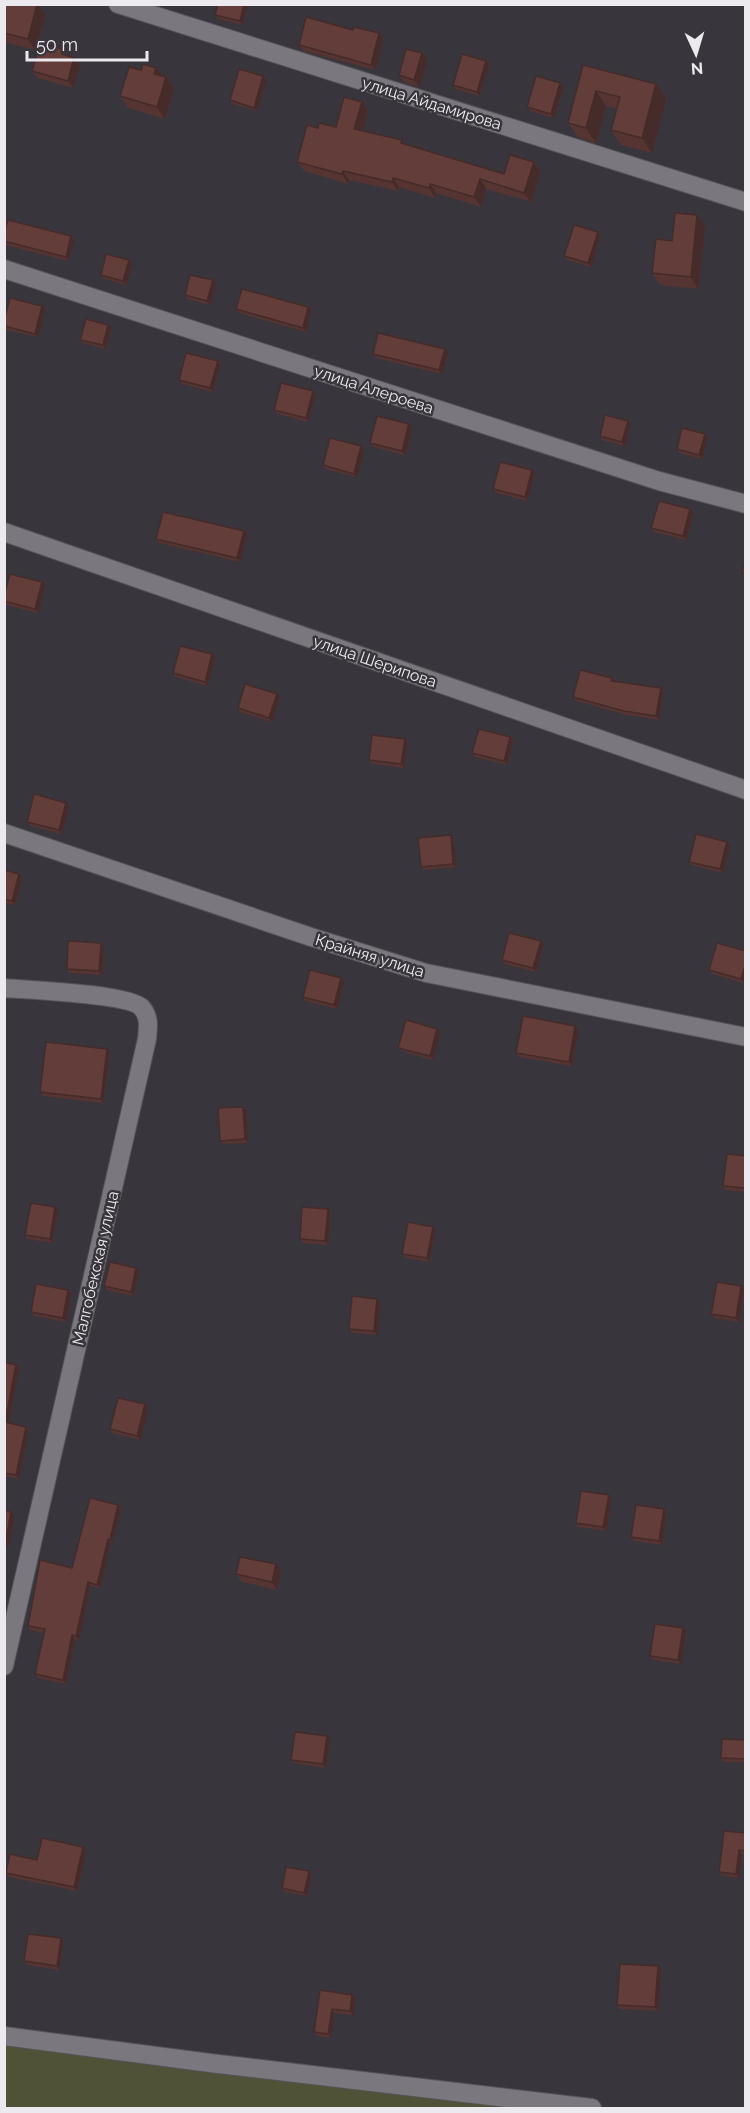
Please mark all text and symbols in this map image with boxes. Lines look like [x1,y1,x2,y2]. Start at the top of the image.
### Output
scale bar [27,24,147,62]
north arrow [666,24,726,84]
text: 50 m [36,34,78,55]
text: N [690,59,704,78]
street label: улица Айдамирова [360,73,504,134]
street label: улица Алероева [312,361,436,418]
street label: улица Шерипова [311,631,439,691]
street label: Крайняя улица [313,930,427,981]
street label: Малгобекская улица [68,1189,122,1347]

